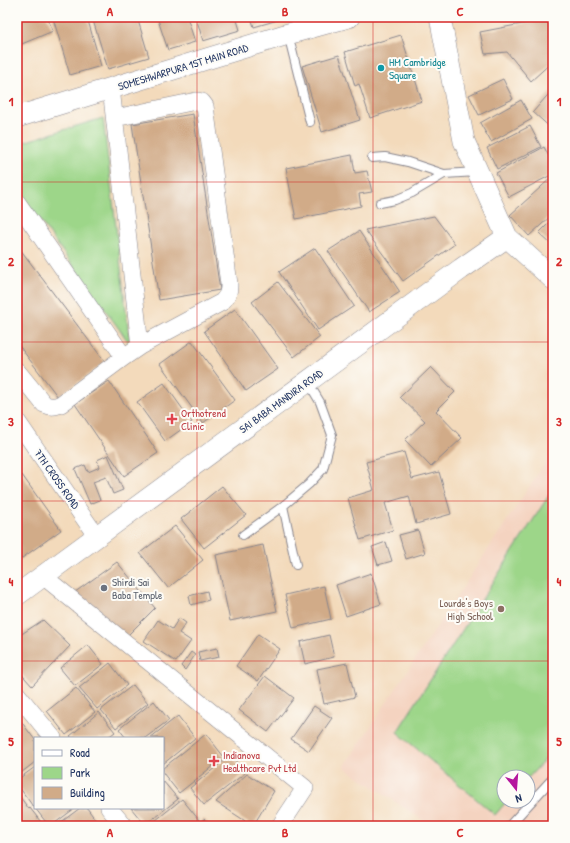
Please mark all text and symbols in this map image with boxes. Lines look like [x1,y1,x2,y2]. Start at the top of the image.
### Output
text: A [107,2,114,20]
text: B [282,2,289,20]
text: C [456,2,464,20]
street label: SOMESHWARPURA 1ST MAIN ROAD [116,40,251,93]
place label: HM Cambridge Square [389,55,446,82]
marker: HM Cambridge Square [376,63,386,73]
text: 1 [9,92,14,110]
text: 1 [557,92,562,110]
text: 2 [8,252,15,270]
text: 2 [556,252,563,270]
street label: SAI BABA MANDIRA ROAD [236,365,326,436]
place label: Orthotrend Clinic [181,406,227,433]
text: 3 [8,412,14,430]
text: 3 [556,412,562,430]
marker: Orthotrend Clinic [166,413,178,425]
street label: 7TH CROSS ROAD [31,446,83,512]
text: 4 [9,572,14,590]
text: 4 [557,572,562,590]
place label: Shirdi Sai Baba Temple [112,575,163,602]
marker: Shirdi Sai Baba Temple [99,583,109,593]
place label: Lourde's Boys High School [440,596,493,623]
marker: Lourde's Boys High School [496,604,506,614]
text: 5 [8,732,14,750]
text: 5 [556,732,562,750]
legend [34,737,164,809]
text: Road [70,744,90,761]
place label: Indianova Healthcare Pvt Ltd [223,748,297,775]
marker: Indianova Healthcare Pvt Ltd [208,755,220,767]
text: Park [70,764,90,781]
north arrow [496,769,536,809]
text: Building [70,784,105,801]
text: N [514,791,524,806]
text: A [107,823,114,841]
text: B [282,823,289,841]
text: C [456,823,464,841]

